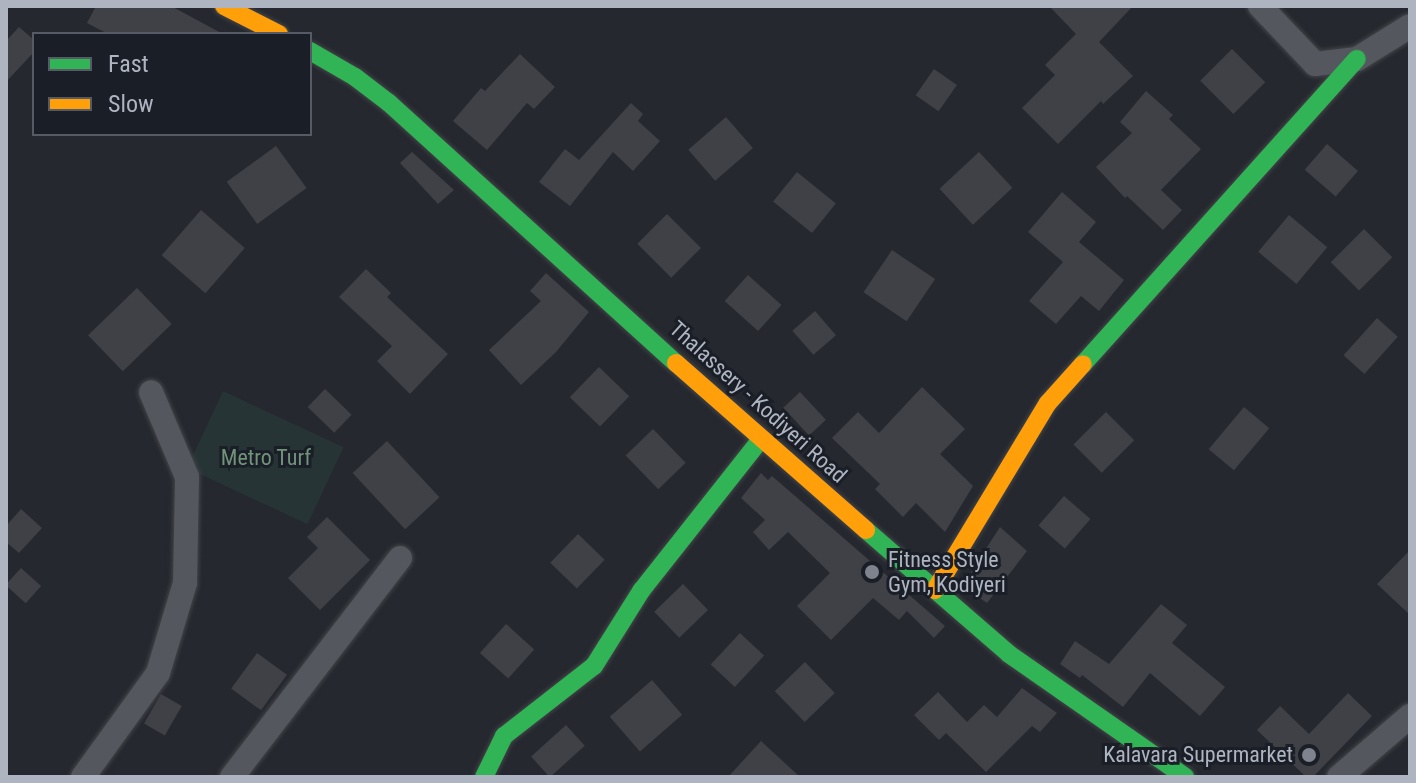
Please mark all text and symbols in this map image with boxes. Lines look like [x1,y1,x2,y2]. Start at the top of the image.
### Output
legend [32,32,312,136]
text: Fast [108,50,149,78]
text: Slow [108,90,154,118]
street label: Thalassery - Kodiyeri Road [664,316,852,488]
park label: Metro Turf [221,445,311,471]
place label: Fitness Style Gym, Kodiyeri [888,546,1006,598]
marker: Fitness Style Gym, Kodiyeri [863,563,881,581]
place label: Kalavara Supermarket [1103,742,1293,768]
marker: Kalavara Supermarket [1300,746,1318,764]

